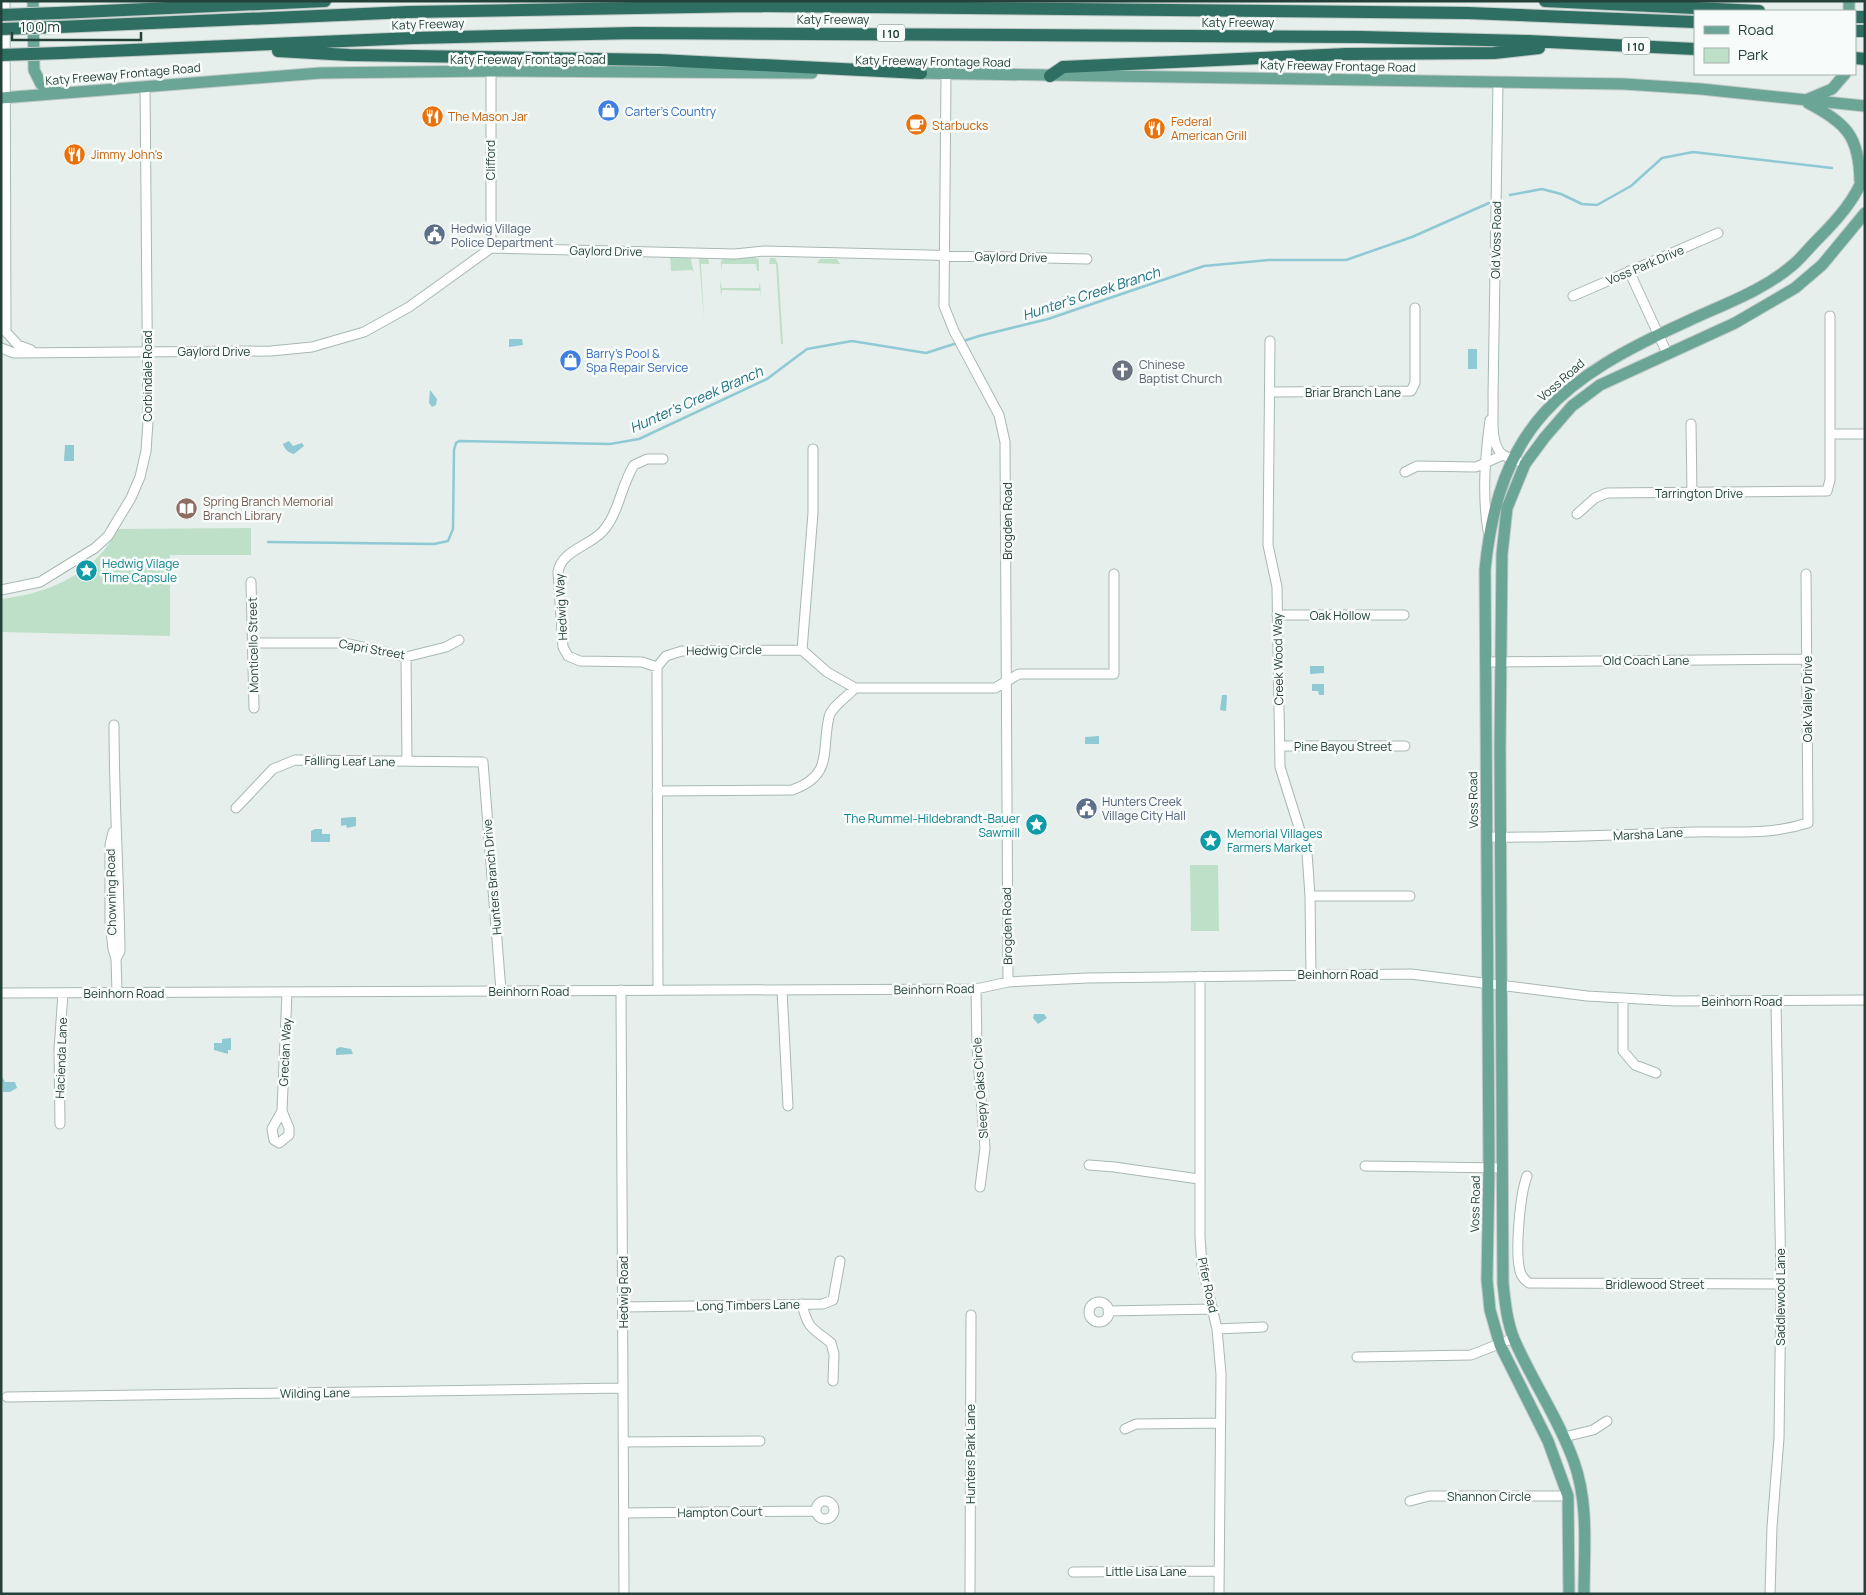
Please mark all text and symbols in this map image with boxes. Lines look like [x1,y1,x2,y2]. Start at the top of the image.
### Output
scale bar [12,10,141,42]
legend [1694,10,1856,75]
street label: Katy Freeway [797,11,870,28]
street label: Katy Freeway [391,14,465,34]
street label: Katy Freeway [1202,14,1275,31]
text: 100 m [20,16,60,37]
text: Road [1738,19,1774,40]
road number: I 10 [877,24,905,42]
road number: I 10 [1622,37,1650,54]
text: Park [1738,44,1768,65]
street label: Katy Freeway Frontage Road [450,51,606,68]
street label: Katy Freeway Frontage Road [855,51,1011,71]
street label: Katy Freeway Frontage Road [1260,56,1416,76]
street label: Katy Freeway Frontage Road [45,59,201,89]
shop icon: Carter's Country [597,99,621,123]
place label: Carter's Country [625,103,717,120]
restaurant icon: The Mason Jar [420,104,444,128]
place label: The Mason Jar [448,108,529,125]
cafe icon: Starbucks [904,113,928,137]
place label: Federal American Grill [1171,113,1247,144]
restaurant icon: Federal American Grill [1143,116,1167,140]
place label: Starbucks [932,117,988,134]
street label: Clifford [482,140,499,180]
restaurant icon: Jimmy John's [63,142,87,166]
place label: Jimmy John's [91,146,163,163]
street label: Old Voss Road [1487,201,1505,279]
place label: Hedwig Village Police Department [451,220,554,251]
public building icon: Hedwig Village Police Department [423,223,447,247]
street label: Voss Park Drive [1604,241,1686,289]
street label: Gaylord Drive [569,242,643,260]
street label: Gaylord Drive [974,248,1048,266]
water label: Hunter's Creek Branch [1020,262,1163,324]
street label: Corbindale Road [139,330,156,422]
street label: Gaylord Drive [178,343,250,360]
place label: Barry's Pool & Spa Repair Service [586,345,688,376]
shop icon: Barry's Pool & Spa Repair Service [558,348,582,372]
street label: Voss Road [1534,355,1588,405]
place label: Chinese Baptist Church [1139,356,1222,387]
church icon: Chinese Baptist Church [1111,359,1135,383]
water label: Hunter's Creek Branch [627,361,766,437]
street label: Briar Branch Lane [1305,384,1401,401]
street label: Brogden Road [999,482,1016,560]
street label: Tarrington Drive [1655,485,1743,502]
place label: Spring Branch Memorial Branch Library [203,493,333,524]
library icon: Spring Branch Memorial Branch Library [175,496,199,520]
place label: Hedwig Vilage Time Capsule [102,555,179,586]
place icon: Hedwig Vilage Time Capsule [74,558,98,582]
street label: Hedwig Way [551,572,571,641]
street label: Monticello Street [244,597,262,693]
street label: Oak Hollow [1310,607,1370,624]
street label: Creek Wood Way [1269,612,1287,706]
street label: Capri Street [337,635,407,663]
street label: Hedwig Circle [686,641,762,659]
street label: Old Coach Lane [1603,652,1689,669]
street label: Oak Valley Drive [1799,656,1816,742]
street label: Pine Bayou Street [1294,738,1392,755]
street label: Falling Leaf Lane [304,752,396,770]
street label: Voss Road [1464,771,1482,829]
place label: Hunters Creek Village City Hall [1102,793,1186,824]
public building icon: Hunters Creek Village City Hall [1074,796,1098,820]
place label: The Rummel-Hildebrandt-Bauer Sawmill [844,810,1021,841]
place icon: The Rummel-Hildebrandt-Bauer Sawmill [1024,813,1048,837]
street label: Hunters Branch Drive [478,818,506,936]
street label: Marsha Lane [1612,824,1684,844]
place label: Memorial Villages Farmers Market [1227,825,1323,856]
place icon: Memorial Villages Farmers Market [1199,828,1223,852]
street label: Chowning Road [102,848,120,936]
street label: Brogden Road [998,887,1016,965]
street label: Beinhorn Road [1298,966,1378,983]
street label: Beinhorn Road [893,980,975,998]
street label: Beinhorn Road [489,983,569,1000]
street label: Beinhorn Road [84,985,164,1002]
street label: Beinhorn Road [1702,993,1782,1010]
street label: Hacienda Lane [51,1017,71,1099]
street label: Grecian Way [275,1017,295,1087]
street label: Sleepy Oaks Circle [968,1037,992,1139]
street label: Voss Road [1466,1175,1484,1233]
street label: Saddlewood Lane [1772,1248,1789,1346]
street label: Hedwig Road [615,1256,632,1328]
street label: Pifer Road [1194,1256,1222,1314]
street label: Bridlewood Street [1605,1276,1705,1293]
street label: Long Timbers Lane [696,1296,800,1314]
street label: Wilding Lane [280,1384,350,1402]
street label: Hunters Park Lane [962,1404,979,1504]
street label: Shannon Circle [1447,1488,1531,1505]
street label: Hampton Court [677,1503,763,1521]
street label: Little Lisa Lane [1105,1563,1187,1580]

